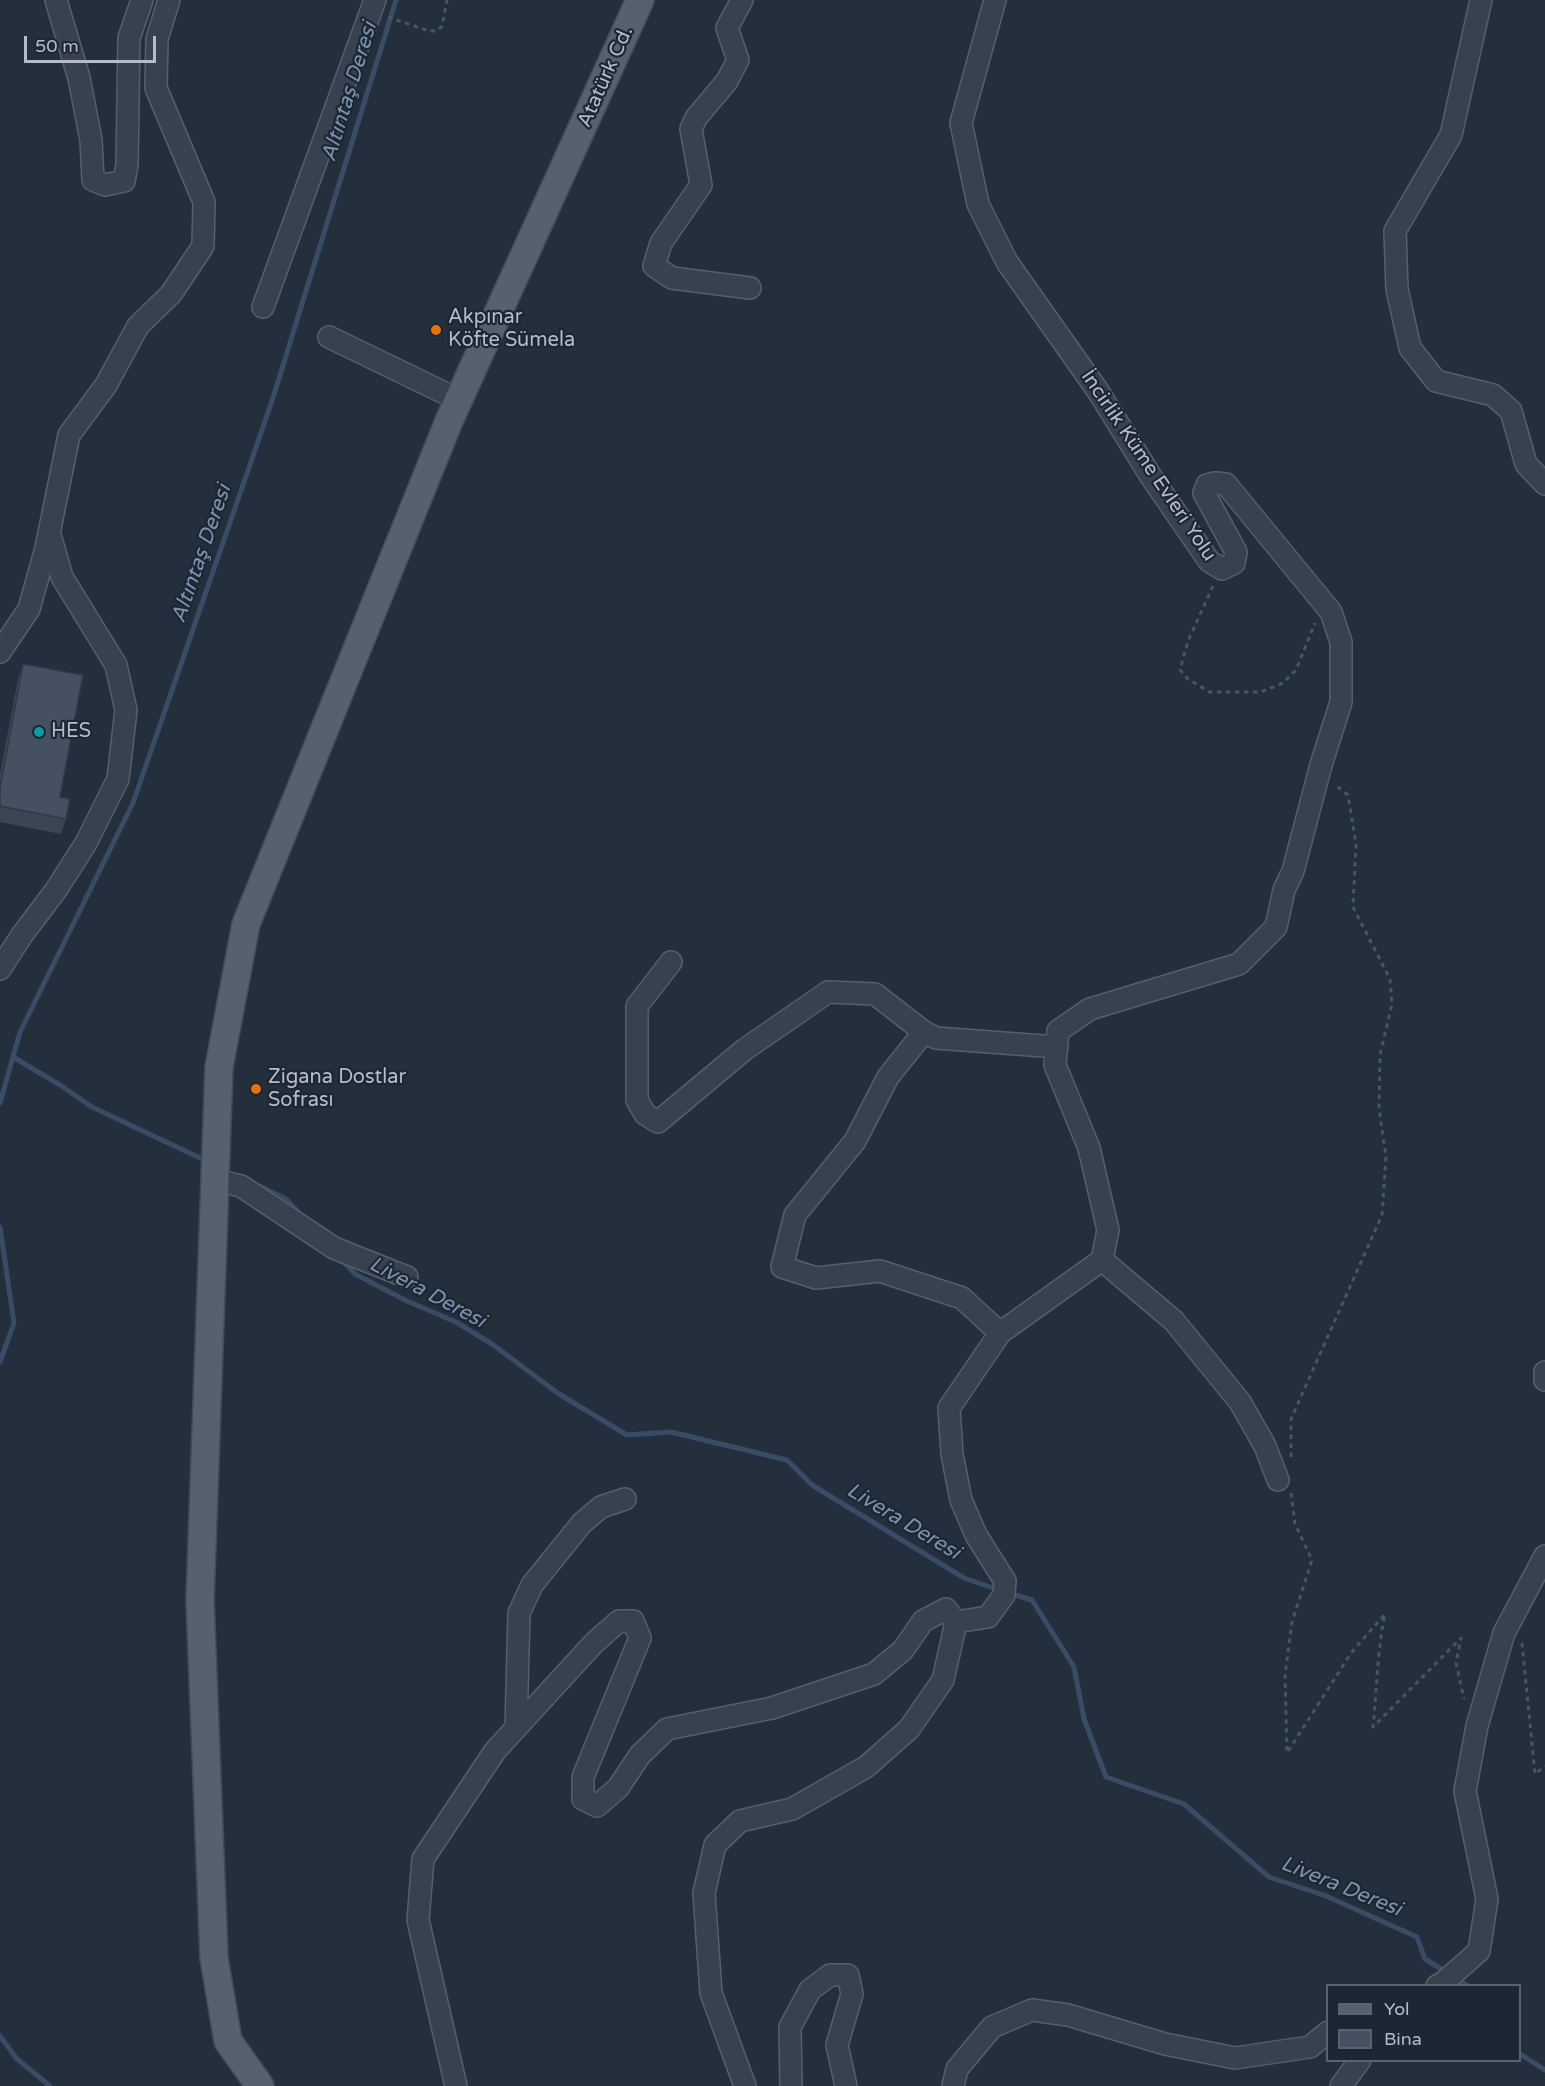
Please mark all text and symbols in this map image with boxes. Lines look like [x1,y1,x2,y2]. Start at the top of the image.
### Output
water label: Altıntaş Deresi [317,19,383,165]
street label: Atatürk Cd. [573,23,639,131]
scale bar [27,24,159,62]
text: 50 m [35,35,79,57]
place label: Akpınar Köfte Sümela [448,306,575,353]
marker: Akpınar Köfte Sümela [429,323,443,337]
street label: İncirlik Küme Evleri Yolu [1075,366,1221,566]
water label: Altıntaş Deresi [167,482,237,626]
place label: HES [51,720,91,744]
marker: HES [32,725,46,739]
place label: Zigana Dostlar Sofrası [268,1066,406,1113]
marker: Zigana Dostlar Sofrası [249,1082,263,1096]
water label: Livera Deresi [365,1252,489,1334]
water label: Livera Deresi [842,1478,964,1566]
water label: Livera Deresi [1277,1851,1405,1923]
legend [1326,1984,1521,2062]
text: Yol [1384,1998,1410,2020]
text: Bina [1384,2028,1422,2050]

